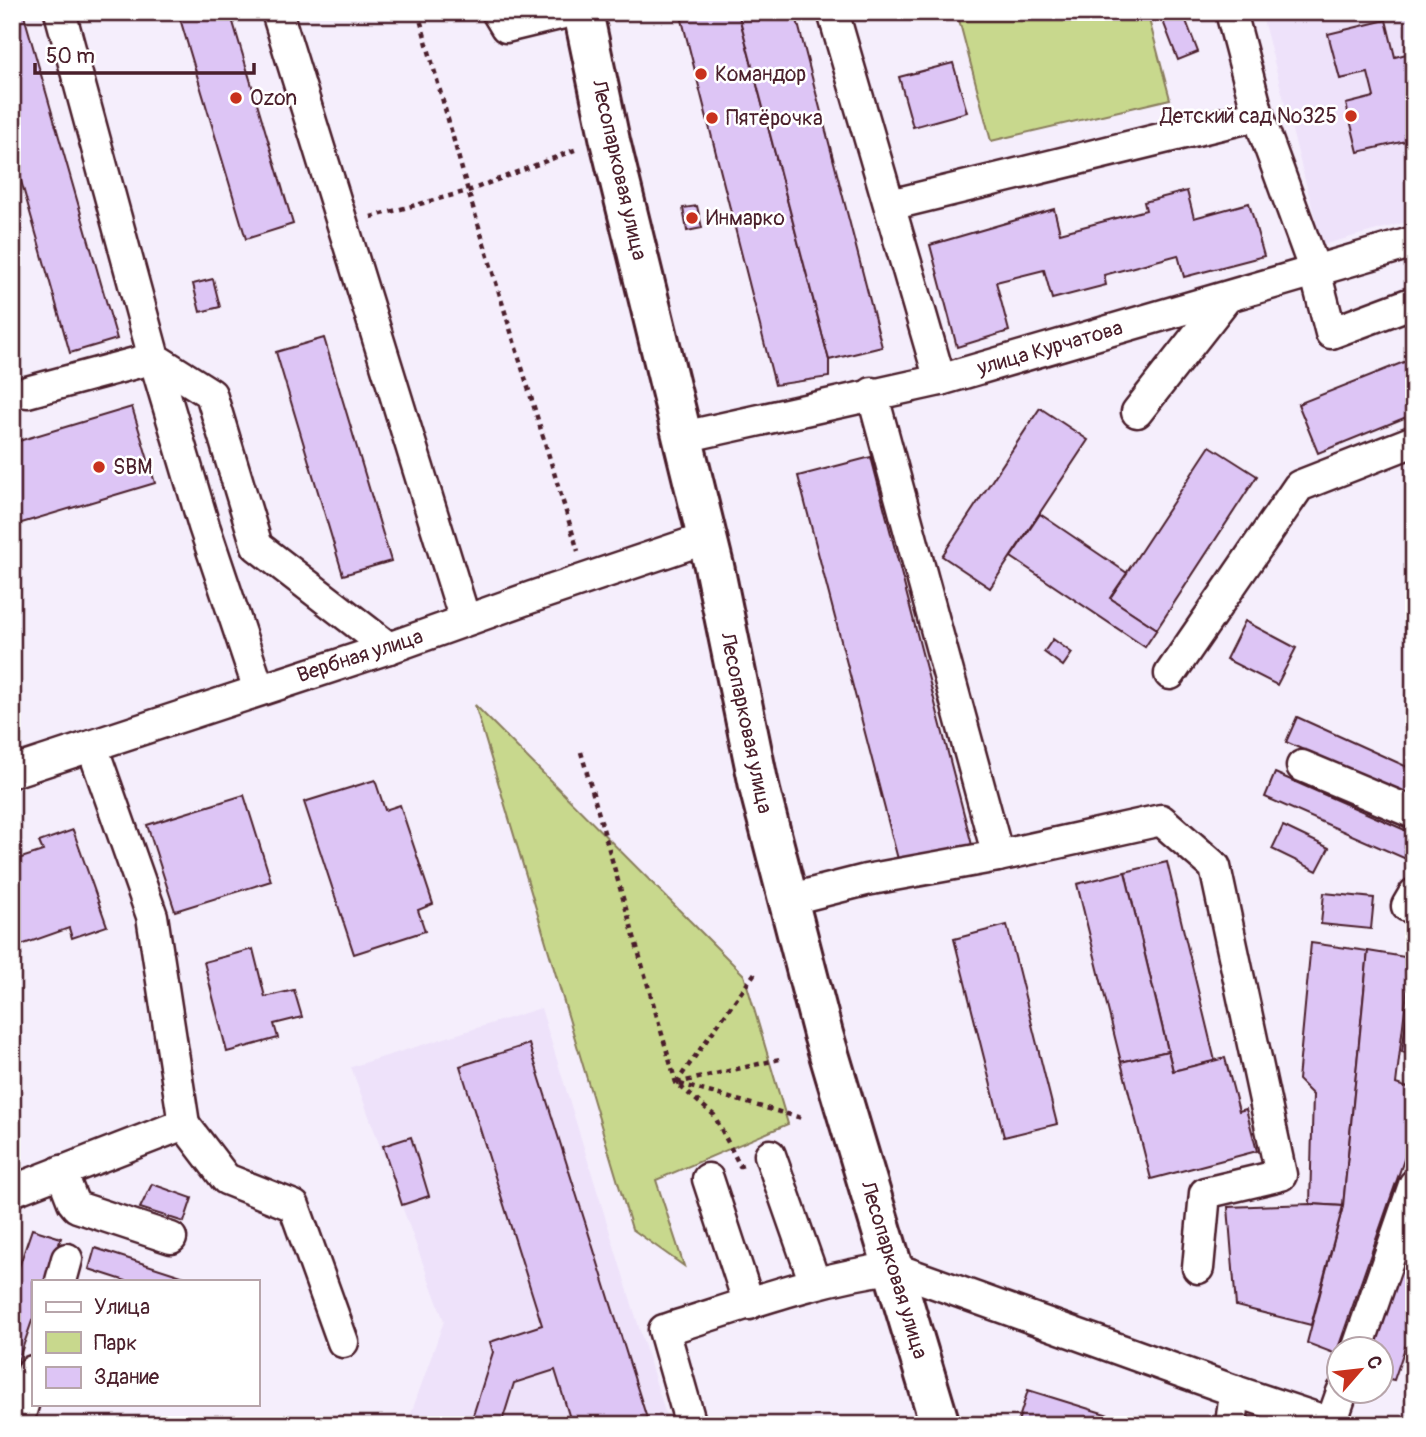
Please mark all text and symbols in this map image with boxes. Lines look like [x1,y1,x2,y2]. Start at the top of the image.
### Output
scale bar [35,32,254,76]
text: 50 m [46,43,95,70]
place label: Командор [715,61,806,88]
marker: Командор [693,66,709,82]
street label: Лесопарковая улица [585,76,653,263]
place label: Ozon [250,85,297,112]
marker: Ozon [228,90,244,106]
place label: Детский сад №325 [1159,103,1337,130]
place label: Пятёрочка [726,105,823,132]
marker: Детский сад №325 [1343,108,1359,124]
marker: Пятёрочка [704,110,720,126]
place label: Инмарко [706,205,785,232]
marker: Инмарко [684,210,700,226]
street label: улица Курчатова [973,314,1126,382]
place label: SBM [113,454,152,481]
marker: SBM [91,459,107,475]
street label: Вербная улица [293,623,427,689]
street label: Лесопарковая улица [713,629,778,816]
street label: Лесопарковая улица [854,1177,934,1362]
legend [32,1280,259,1406]
text: Улица [94,1294,150,1321]
text: Парк [94,1330,137,1357]
north arrow [1324,1336,1394,1406]
text: С [1361,1352,1388,1374]
text: Здание [94,1364,160,1391]

